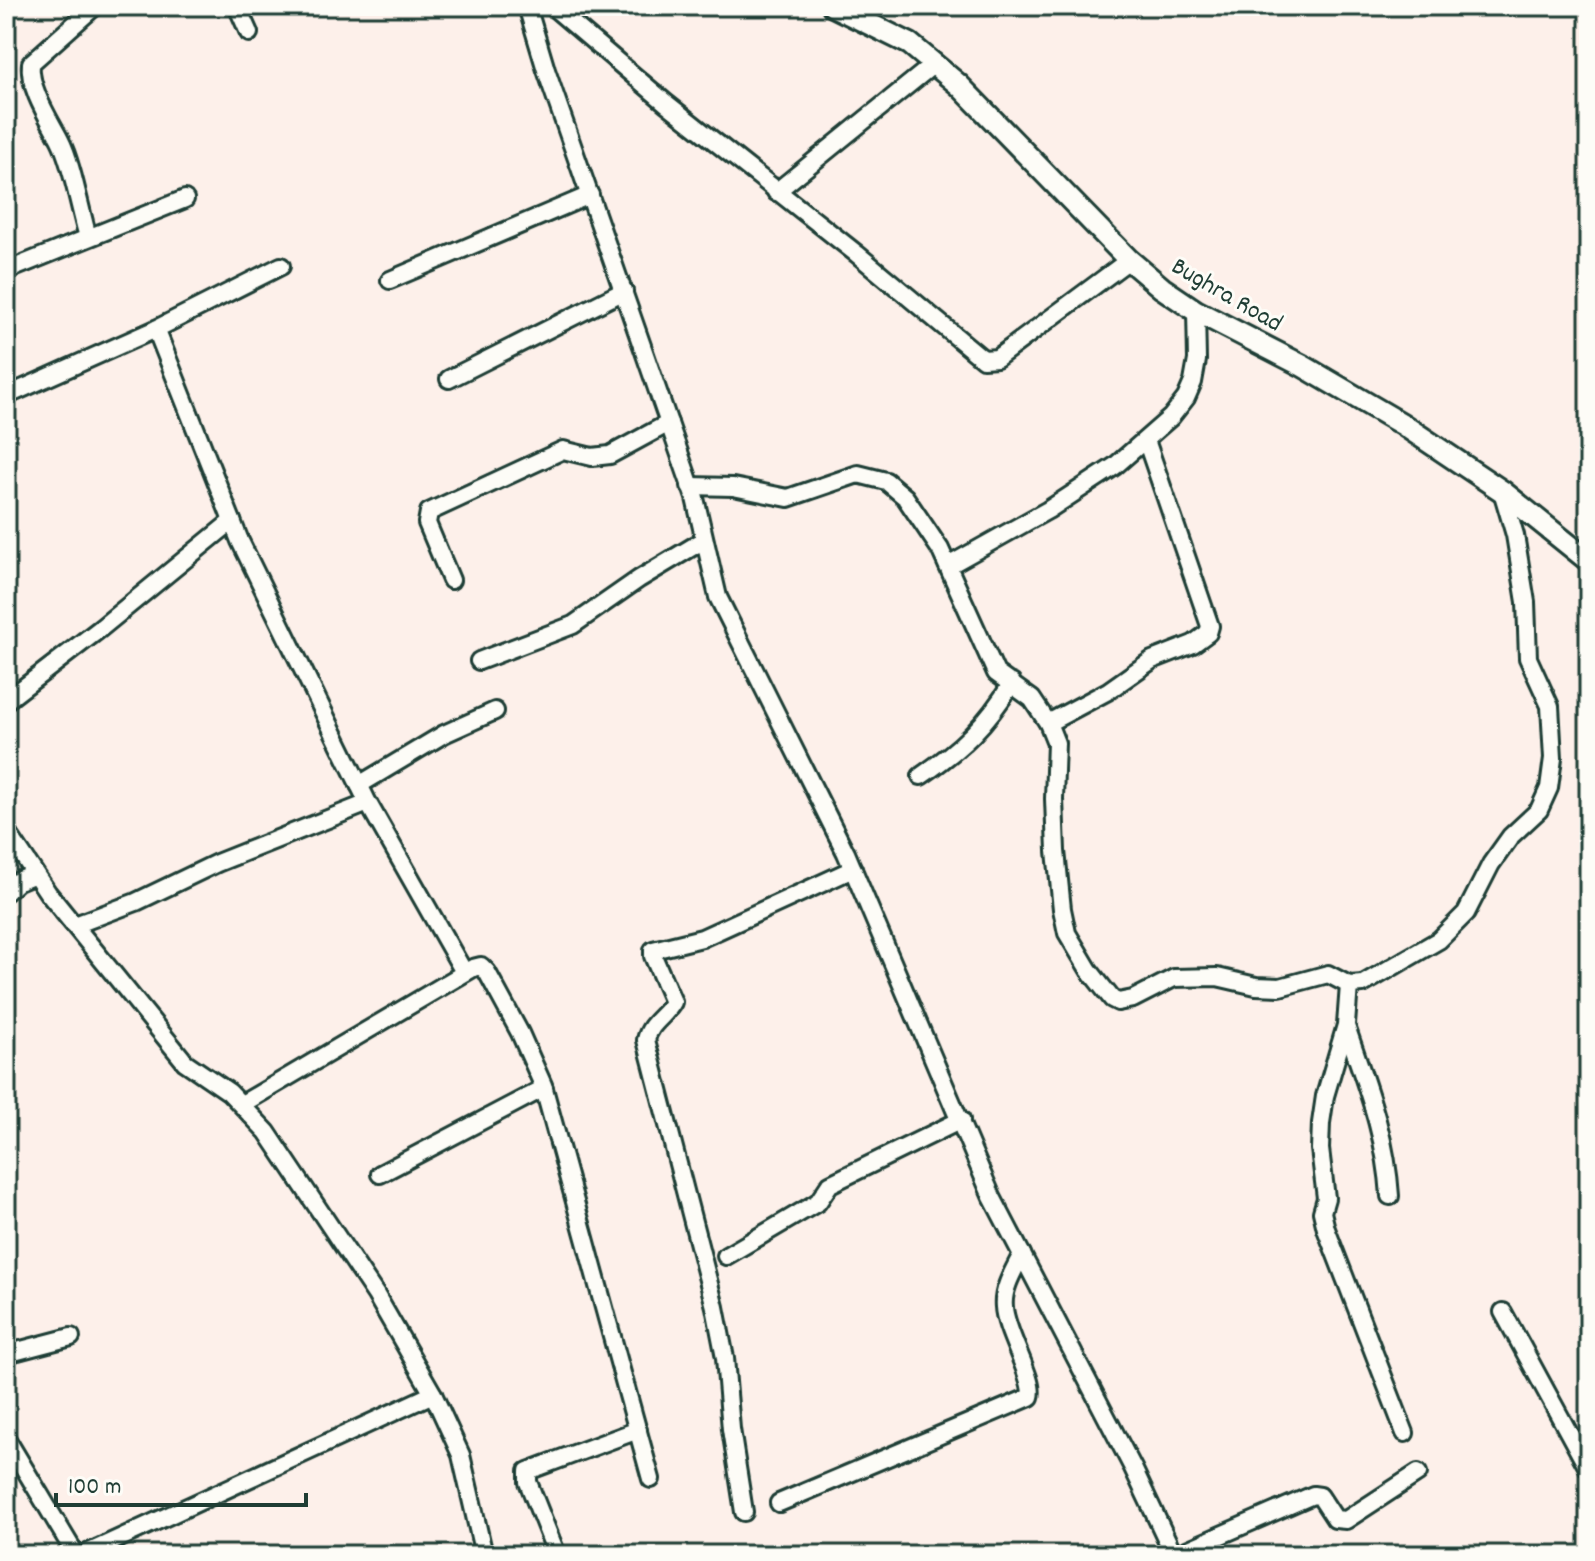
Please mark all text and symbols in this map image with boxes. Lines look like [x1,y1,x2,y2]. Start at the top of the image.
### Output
street label: Bughra Road [1164,249,1289,343]
scale bar [56,1457,306,1507]
text: 100 m [68,1471,121,1505]

